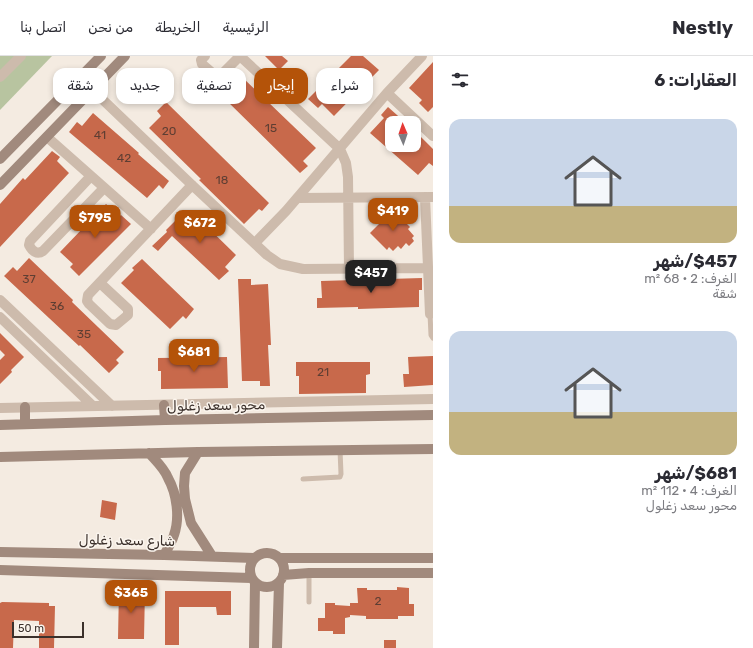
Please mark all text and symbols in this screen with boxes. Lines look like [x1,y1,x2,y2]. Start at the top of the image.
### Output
text: Nestly [672,16,733,39]
text: اتصل بنا [20,19,66,36]
text: من نحن [88,19,133,36]
text: الخريطة [155,19,200,36]
text: الرئيسية [222,19,269,36]
chip: شقة [53,68,108,104]
chip: جديد [116,68,174,104]
chip: تصفية [182,68,246,104]
chip: إيجار [254,68,308,104]
chip: شراء [316,68,373,104]
icon: filters [449,69,471,91]
text: العقارات: 6 [654,70,737,90]
north arrow [385,116,421,152]
map controls [385,116,421,152]
house number: 15 [265,121,277,135]
house number: 20 [162,124,176,138]
house number: 41 [94,128,106,142]
icon: home [557,145,629,217]
house number: 42 [117,151,131,165]
house number: 18 [216,173,228,187]
pin: $419 [369,198,417,232]
text: $419 [377,203,409,218]
pin: $795 [71,205,119,239]
text: $795 [79,210,111,225]
pin: $672 [176,210,224,244]
text: $672 [184,215,216,230]
text: $457/شهر [654,251,737,271]
pin: $457 [347,260,395,294]
text: $457 [354,265,388,280]
text: الغرف: 2 · 68 m² [644,271,737,286]
house number: 37 [22,272,36,286]
text: شقة [712,286,737,301]
house number: 36 [50,299,64,313]
house number: 35 [77,327,91,341]
pin: $681 [170,339,218,373]
text: $681 [178,344,210,359]
icon: home [557,357,629,429]
house number: 21 [317,365,329,379]
street label: محور سعد زغلول [167,396,266,415]
text: $681/شهر [655,463,737,483]
text: الغرف: 4 · 112 m² [641,483,737,498]
text: محور سعد زغلول [646,498,737,513]
street label: شارع سعد زغلول [79,531,175,552]
pin: $365 [107,580,155,614]
text: $365 [114,585,148,600]
house number: 2 [374,594,382,608]
scale bar [12,620,84,639]
text: 50 m [18,622,44,635]

